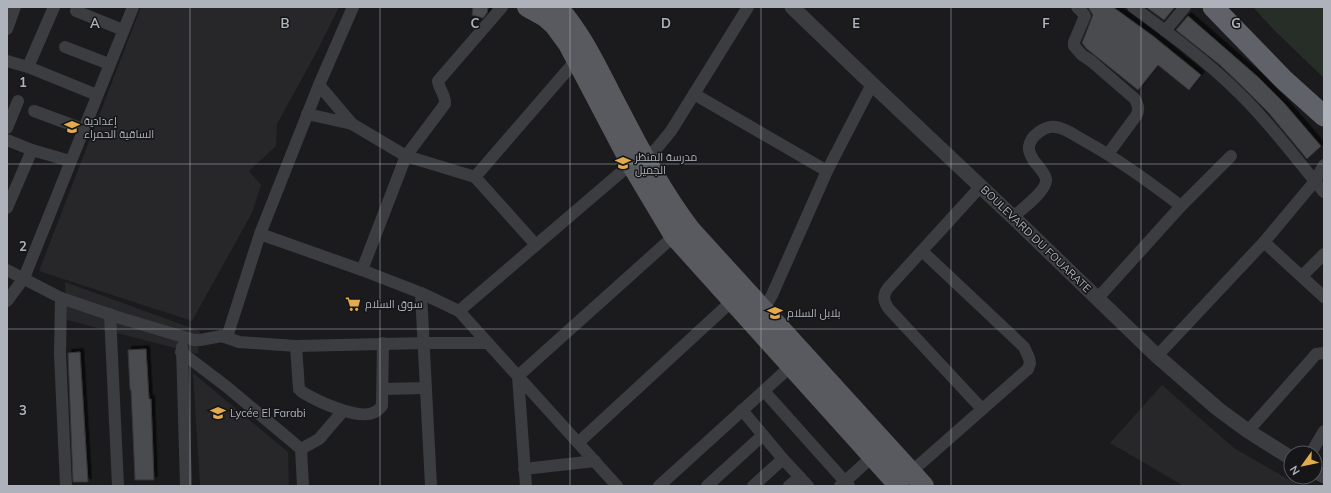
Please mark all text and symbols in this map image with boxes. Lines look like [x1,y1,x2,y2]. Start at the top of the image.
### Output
text: A [90,15,100,31]
text: B [281,15,290,31]
text: C [471,15,480,31]
text: D [661,15,671,31]
text: E [852,15,860,31]
text: F [1042,15,1050,31]
text: G [1231,15,1241,31]
text: 1 [19,74,27,90]
place label: إعدادية الساقية الحمراء [84,114,154,141]
school or university icon: إعدادية الساقية الحمراء [63,118,81,136]
place label: مدرسة المنظر الجميل [634,150,697,177]
school or university icon: مدرسة المنظر الجميل [614,154,632,172]
street label: BOULEVARD DU FOUARATE [978,183,1094,295]
text: 2 [19,238,27,254]
supermarket icon: سوق السلام [344,295,362,313]
place label: سوق السلام [365,297,423,312]
school or university icon: بلابل السلام [766,304,784,322]
place label: بلابل السلام [787,306,841,321]
text: 3 [19,402,27,418]
school or university icon: Lycée El Farabi [209,404,227,422]
place label: Lycée El Farabi [230,406,306,420]
north arrow [1283,445,1323,485]
text: N [1286,463,1303,478]

